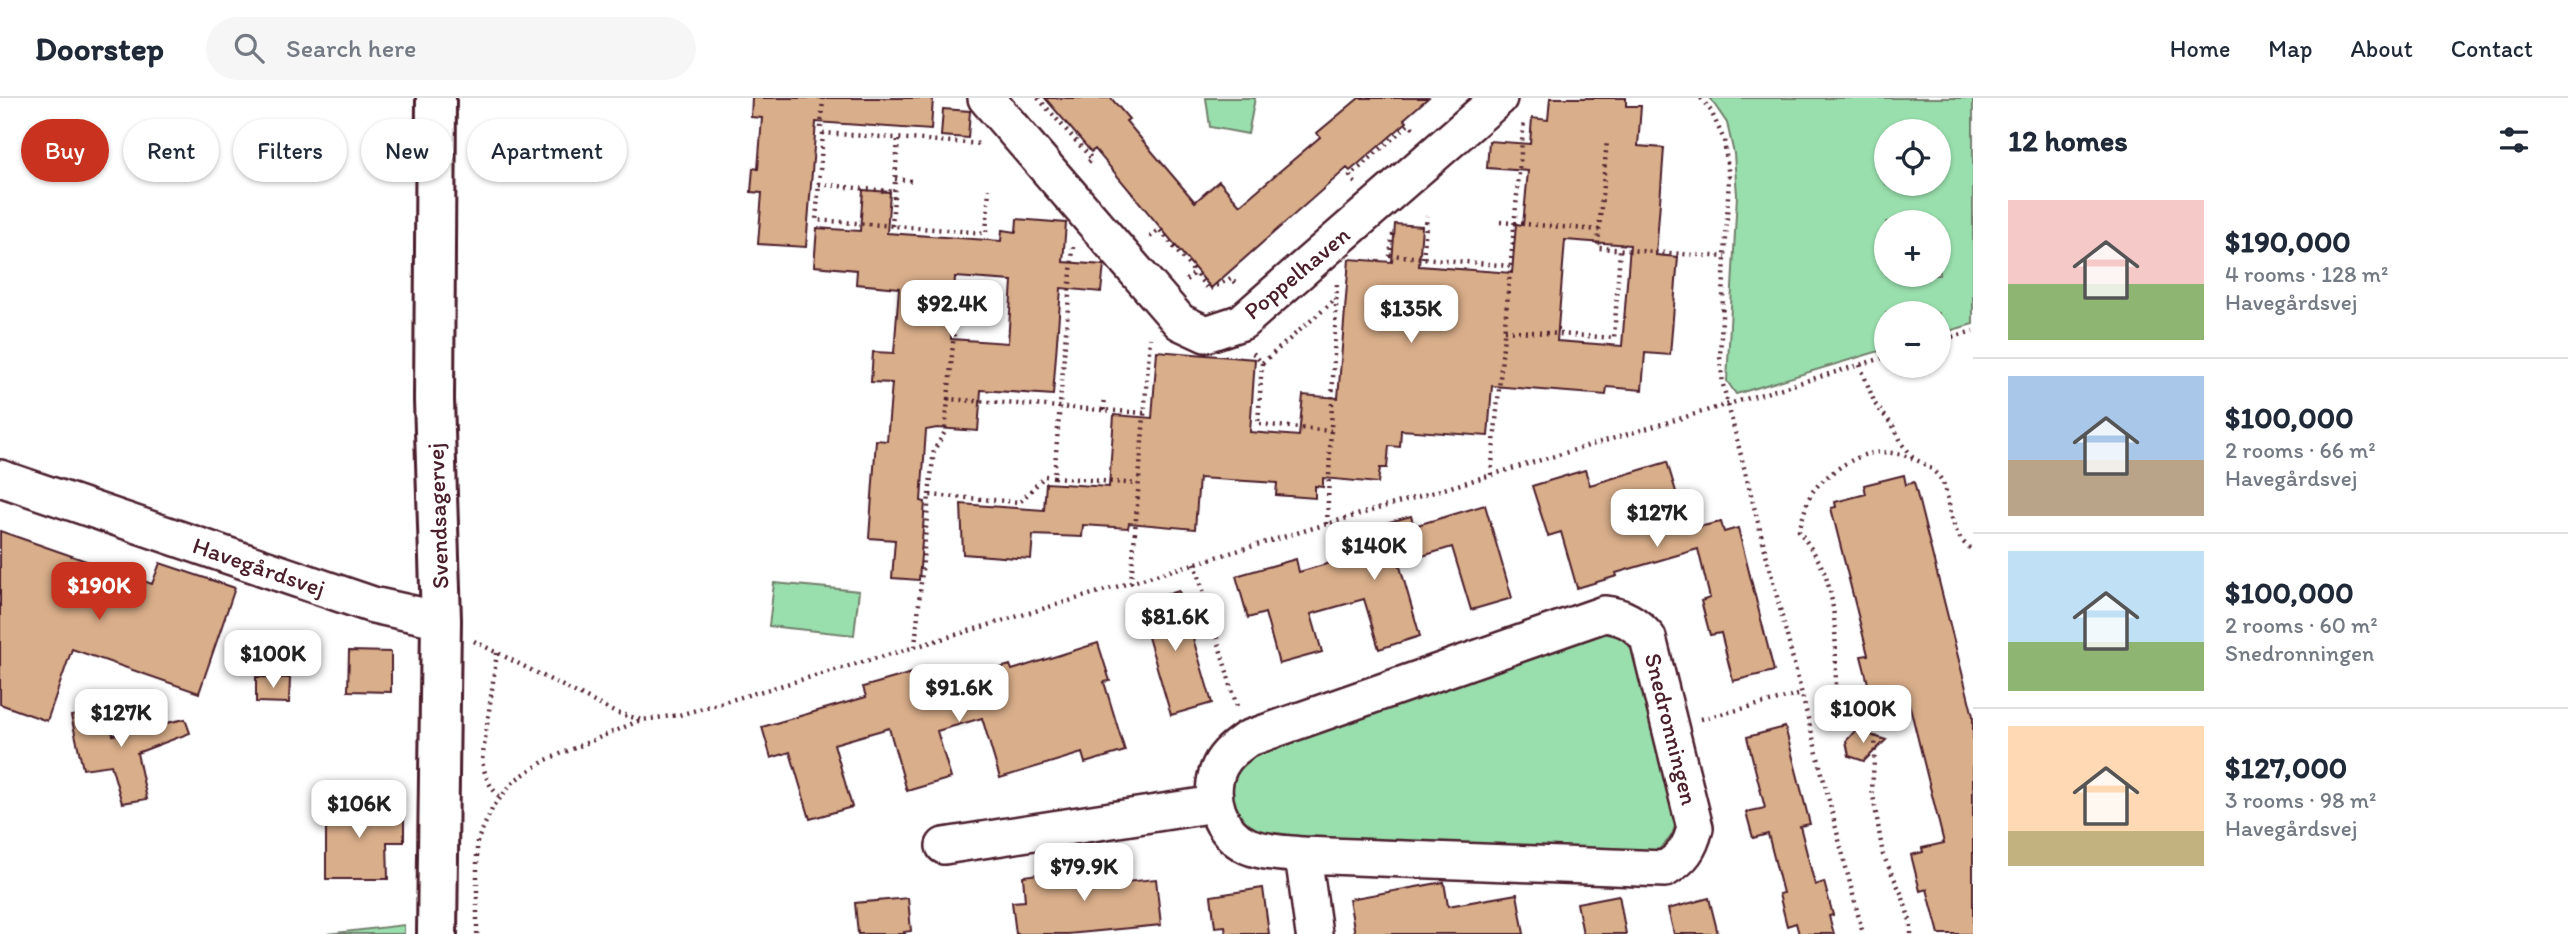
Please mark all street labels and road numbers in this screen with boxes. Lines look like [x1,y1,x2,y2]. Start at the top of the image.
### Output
street label: Poppelhaven [1238,220,1356,325]
street label: Svendsagervej [420,442,455,590]
street label: Havegårdsvej [189,530,329,603]
street label: Snedronningen [1639,650,1704,808]

